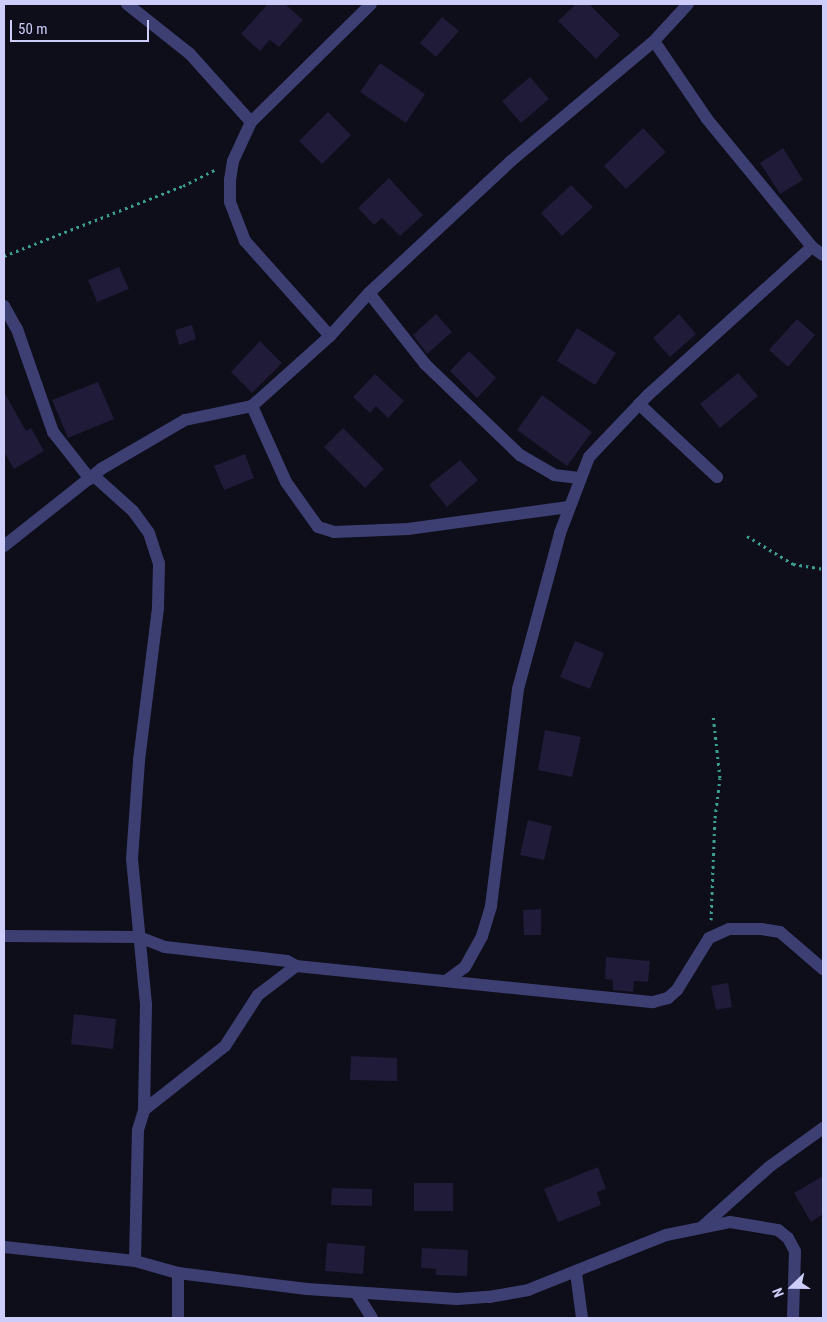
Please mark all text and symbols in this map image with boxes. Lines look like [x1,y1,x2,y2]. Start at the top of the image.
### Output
scale bar [12,10,151,42]
text: 50 m [18,20,48,38]
north arrow [767,1262,817,1312]
text: N [769,1286,787,1300]

